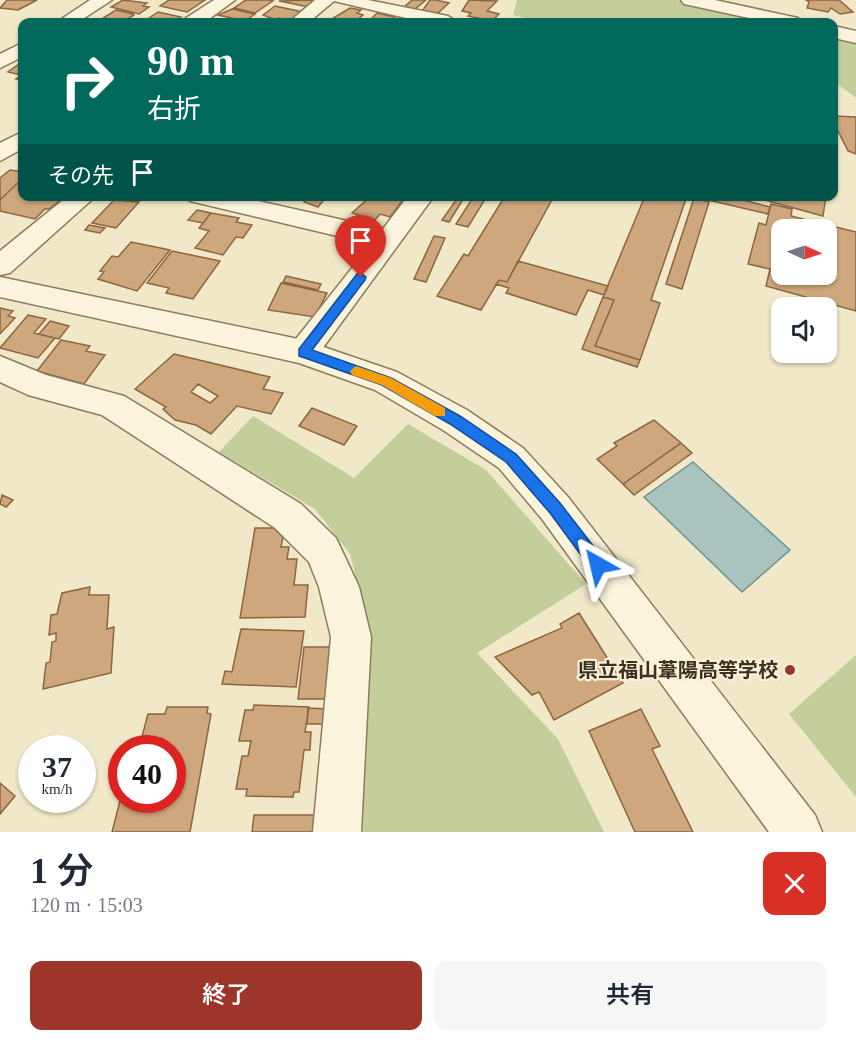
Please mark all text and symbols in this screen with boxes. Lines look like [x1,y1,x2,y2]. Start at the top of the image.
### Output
text: 90 m [147,38,235,84]
icon: right [48,42,126,120]
text: 右折 [147,94,201,124]
icon: arrive [126,156,159,189]
text: その先 [48,163,114,188]
pin [335,215,386,277]
north arrow [771,219,837,285]
map controls [771,219,837,363]
icon: arrive [344,224,377,257]
button: sound [771,297,837,363]
position arrow [566,533,630,597]
place label: 県立福山葦陽高等学校 [578,659,778,681]
marker: 県立福山葦陽高等学校 [783,663,797,677]
speed limit sign: 40 [108,735,186,813]
text: 37 [42,750,72,783]
text: km/h [42,781,72,797]
text: 1 分 [30,851,93,891]
button: close [763,852,826,915]
text: 120 m · 15:03 [30,894,143,916]
button: 終了 [30,961,422,1030]
button: 共有 [434,961,826,1030]

